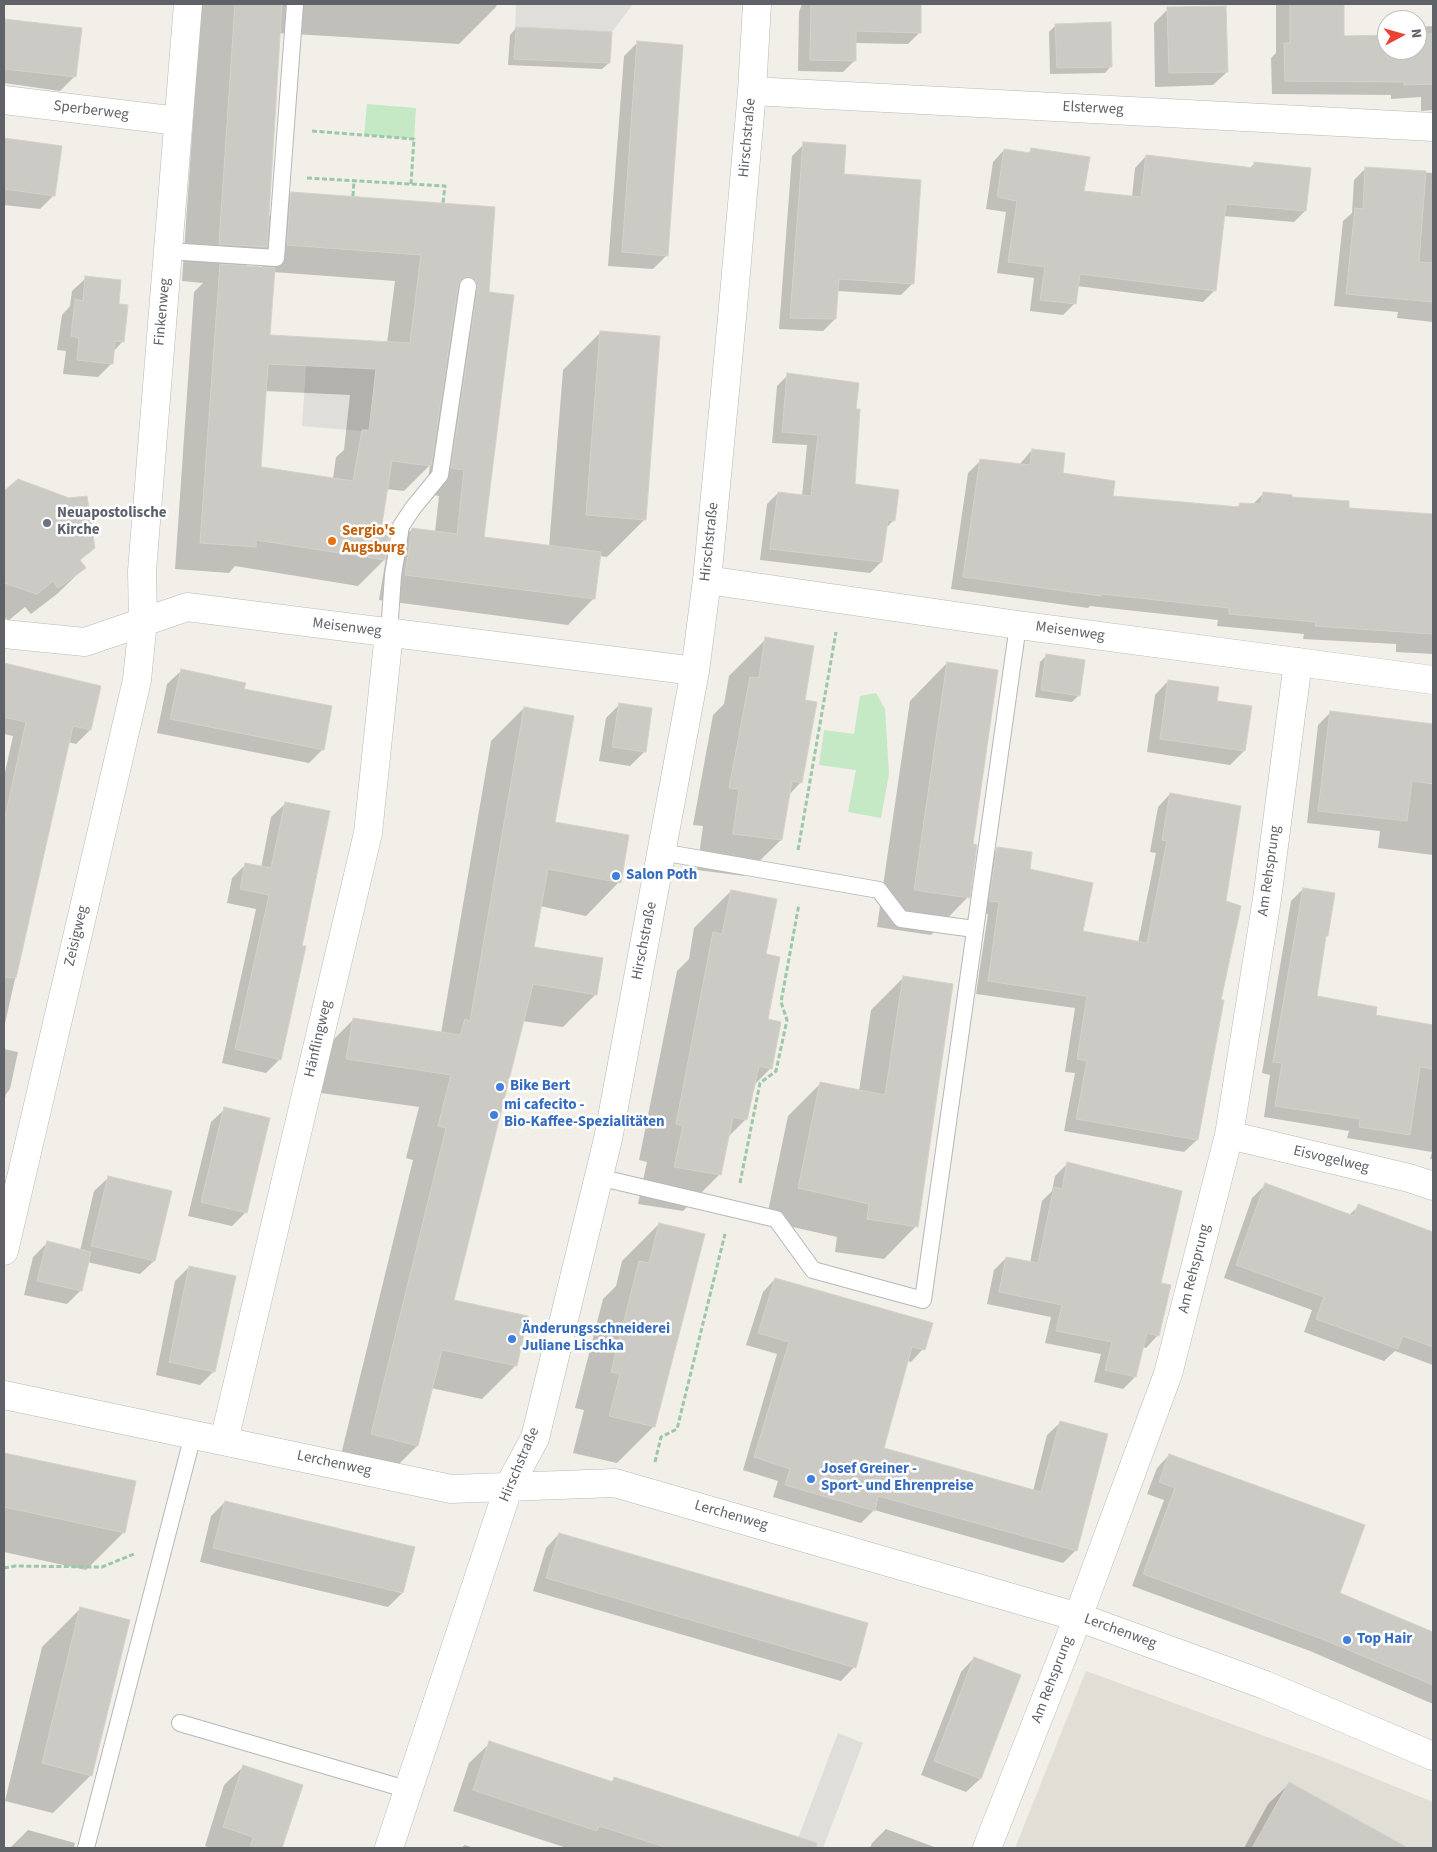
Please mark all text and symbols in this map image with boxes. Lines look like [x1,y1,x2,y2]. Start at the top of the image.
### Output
north arrow [1377,10,1427,60]
text: N [1405,28,1426,39]
street label: Sperberweg [52,97,130,125]
street label: Hirschstraße [736,98,760,178]
street label: Elsterweg [1062,98,1124,120]
street label: Finkenweg [151,278,175,346]
street label: Hirschstraße [697,502,723,582]
place label: Neuapostolische Kirche [57,505,167,540]
marker: Neuapostolische Kirche [41,517,53,529]
place label: Sergio's Augsburg [342,523,405,558]
marker: Sergio's Augsburg [326,535,338,547]
street label: Meisenweg [311,615,383,641]
street label: Meisenweg [1034,618,1106,646]
street label: Am Rehsprung [1255,825,1285,917]
place label: Salon Poth [626,867,697,885]
marker: Salon Poth [610,870,622,882]
street label: Hirschstraße [629,900,661,982]
street label: Zeisigweg [61,904,93,968]
street label: Hänflingweg [301,999,337,1079]
place label: Bike Bert [510,1078,570,1096]
marker: Bike Bert [494,1081,506,1093]
place label: mi cafecito - Bio-Kaffee-Spezialitäten [504,1097,665,1132]
marker: mi cafecito - Bio-Kaffee-Spezialitäten [488,1109,500,1121]
street label: Eisvogelweg [1291,1143,1371,1177]
street label: Am Rehsprung [1175,1223,1215,1315]
place label: Änderungsschneiderei Juliane Lischka [522,1321,670,1356]
marker: Änderungsschneiderei Juliane Lischka [506,1333,518,1345]
street label: Hirschstraße [496,1425,544,1505]
street label: Lerchenweg [295,1447,373,1481]
place label: Josef Greiner - Sport- und Ehrenpreise [821,1461,974,1496]
marker: Josef Greiner - Sport- und Ehrenpreise [805,1473,817,1485]
street label: Lerchenweg [692,1497,770,1535]
street label: Lerchenweg [1081,1611,1159,1653]
place label: Top Hair [1357,1631,1412,1649]
street label: Am Rehsprung [1028,1634,1078,1726]
marker: Top Hair [1341,1634,1353,1646]

